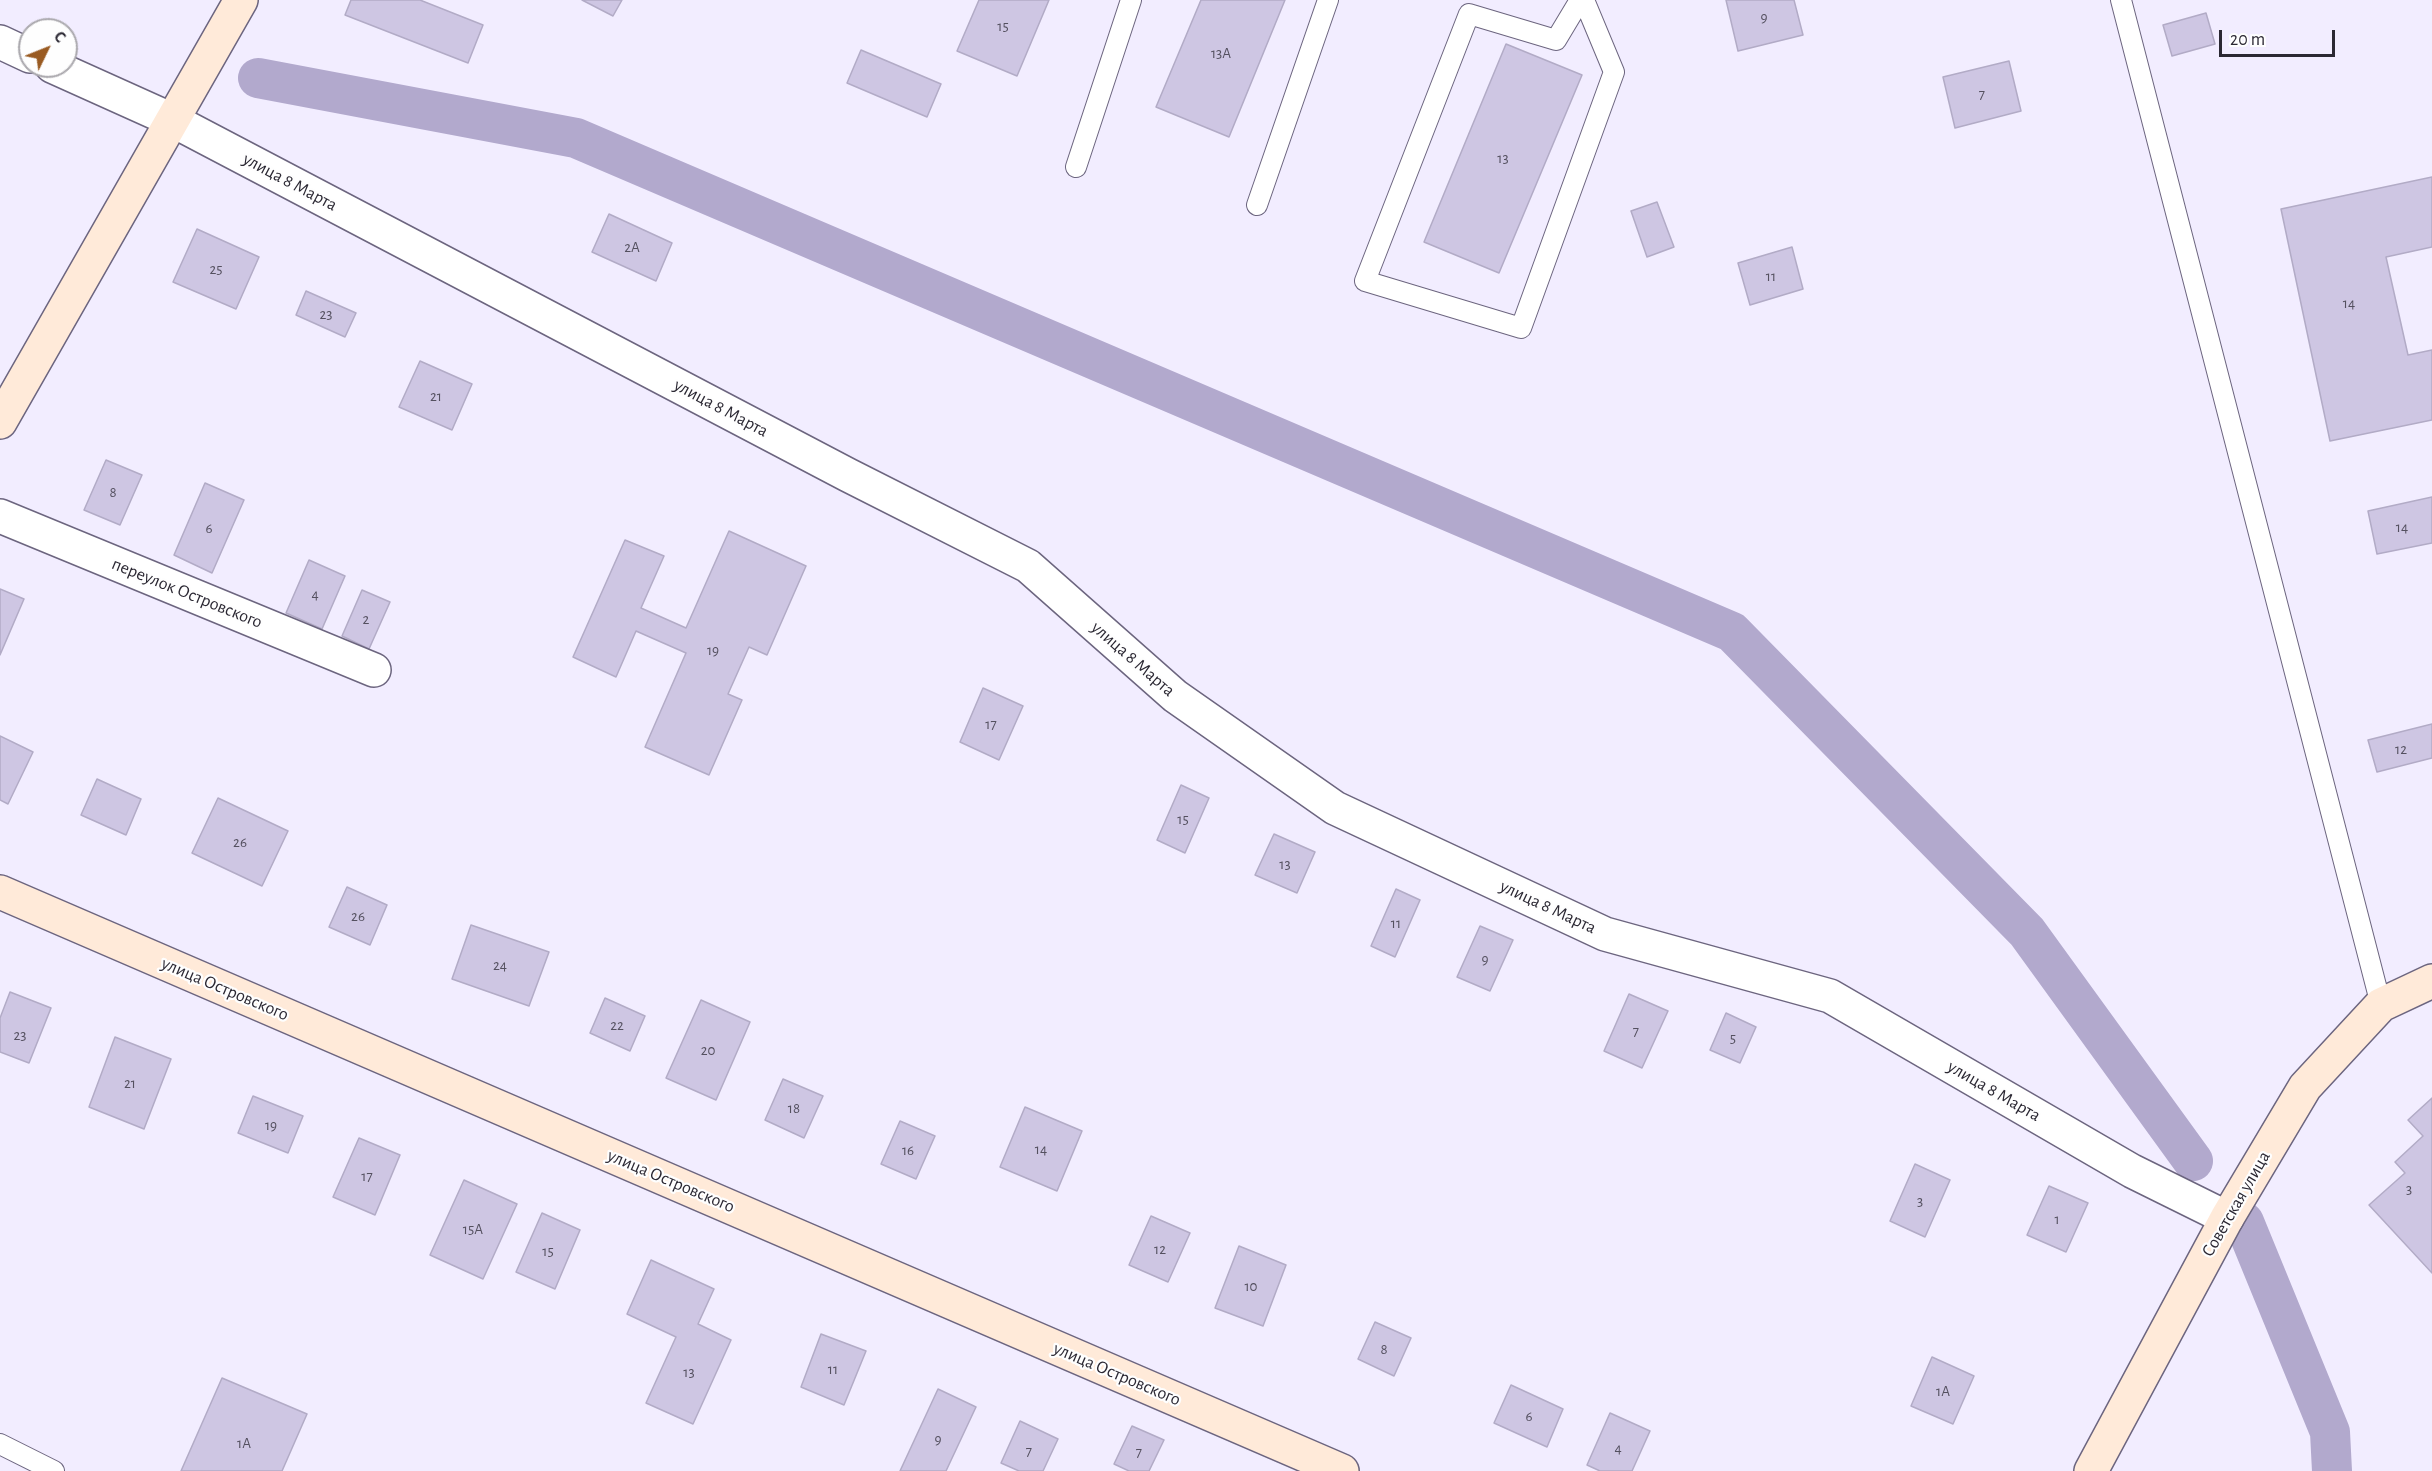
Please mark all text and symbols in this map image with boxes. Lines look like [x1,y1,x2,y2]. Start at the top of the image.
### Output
house number: 9 [1760,8,1768,26]
house number: 15 [997,17,1009,35]
north arrow [18,18,78,78]
scale bar [2222,18,2338,56]
text: С [51,28,69,46]
text: 20 m [2230,31,2265,49]
house number: 13А [1211,44,1231,62]
house number: 7 [1979,85,1985,103]
street label: улица 8 Марта [239,148,341,216]
house number: 13 [1497,149,1509,167]
house number: 2А [624,238,640,256]
house number: 25 [209,260,223,278]
house number: 11 [1766,267,1776,285]
house number: 14 [2343,294,2355,312]
house number: 23 [319,305,333,323]
street label: улица 8 Марта [670,374,772,442]
house number: 21 [430,387,442,405]
house number: 8 [109,483,117,501]
house number: 14 [2396,518,2408,536]
house number: 6 [205,519,213,537]
street label: переулок Островского [108,553,266,633]
house number: 4 [311,585,319,603]
house number: 2 [363,610,369,628]
street label: улица 8 Марта [1087,617,1179,701]
house number: 19 [707,641,719,659]
house number: 17 [985,715,997,733]
house number: 12 [2395,740,2407,758]
house number: 15 [1177,810,1189,828]
house number: 26 [233,833,247,851]
house number: 13 [1279,855,1291,873]
street label: улица 8 Марта [1496,875,1600,939]
house number: 26 [351,907,365,925]
house number: 11 [1391,914,1401,932]
house number: 9 [1481,950,1489,968]
street label: улица Островского [158,953,292,1025]
house number: 24 [493,956,507,974]
house number: 22 [610,1016,624,1034]
house number: 7 [1633,1022,1639,1040]
house number: 23 [13,1026,27,1044]
house number: 5 [1730,1029,1736,1047]
house number: 20 [701,1041,715,1059]
street label: улица 8 Марта [1944,1056,2044,1126]
house number: 21 [124,1074,136,1092]
house number: 18 [788,1099,800,1117]
house number: 19 [265,1116,277,1134]
house number: 14 [1035,1140,1047,1158]
house number: 16 [902,1141,914,1159]
street label: улица Островского [604,1145,738,1217]
street label: Советская улица [2197,1147,2275,1261]
house number: 17 [361,1167,373,1185]
house number: 3 [2406,1180,2412,1198]
house number: 3 [1917,1192,1923,1210]
house number: 1 [2054,1210,2060,1228]
house number: 15А [463,1220,483,1238]
house number: 12 [1154,1240,1166,1258]
house number: 15 [542,1242,554,1260]
house number: 10 [1244,1277,1258,1295]
street label: улица Островского [1050,1338,1184,1410]
house number: 8 [1380,1340,1388,1358]
house number: 11 [828,1360,838,1378]
house number: 13 [683,1363,695,1381]
house number: 1А [1936,1382,1950,1400]
house number: 6 [1525,1407,1533,1425]
house number: 9 [934,1430,942,1448]
house number: 1А [237,1434,251,1452]
house number: 4 [1614,1439,1622,1457]
house number: 7 [1026,1442,1032,1460]
house number: 7 [1136,1443,1142,1461]

